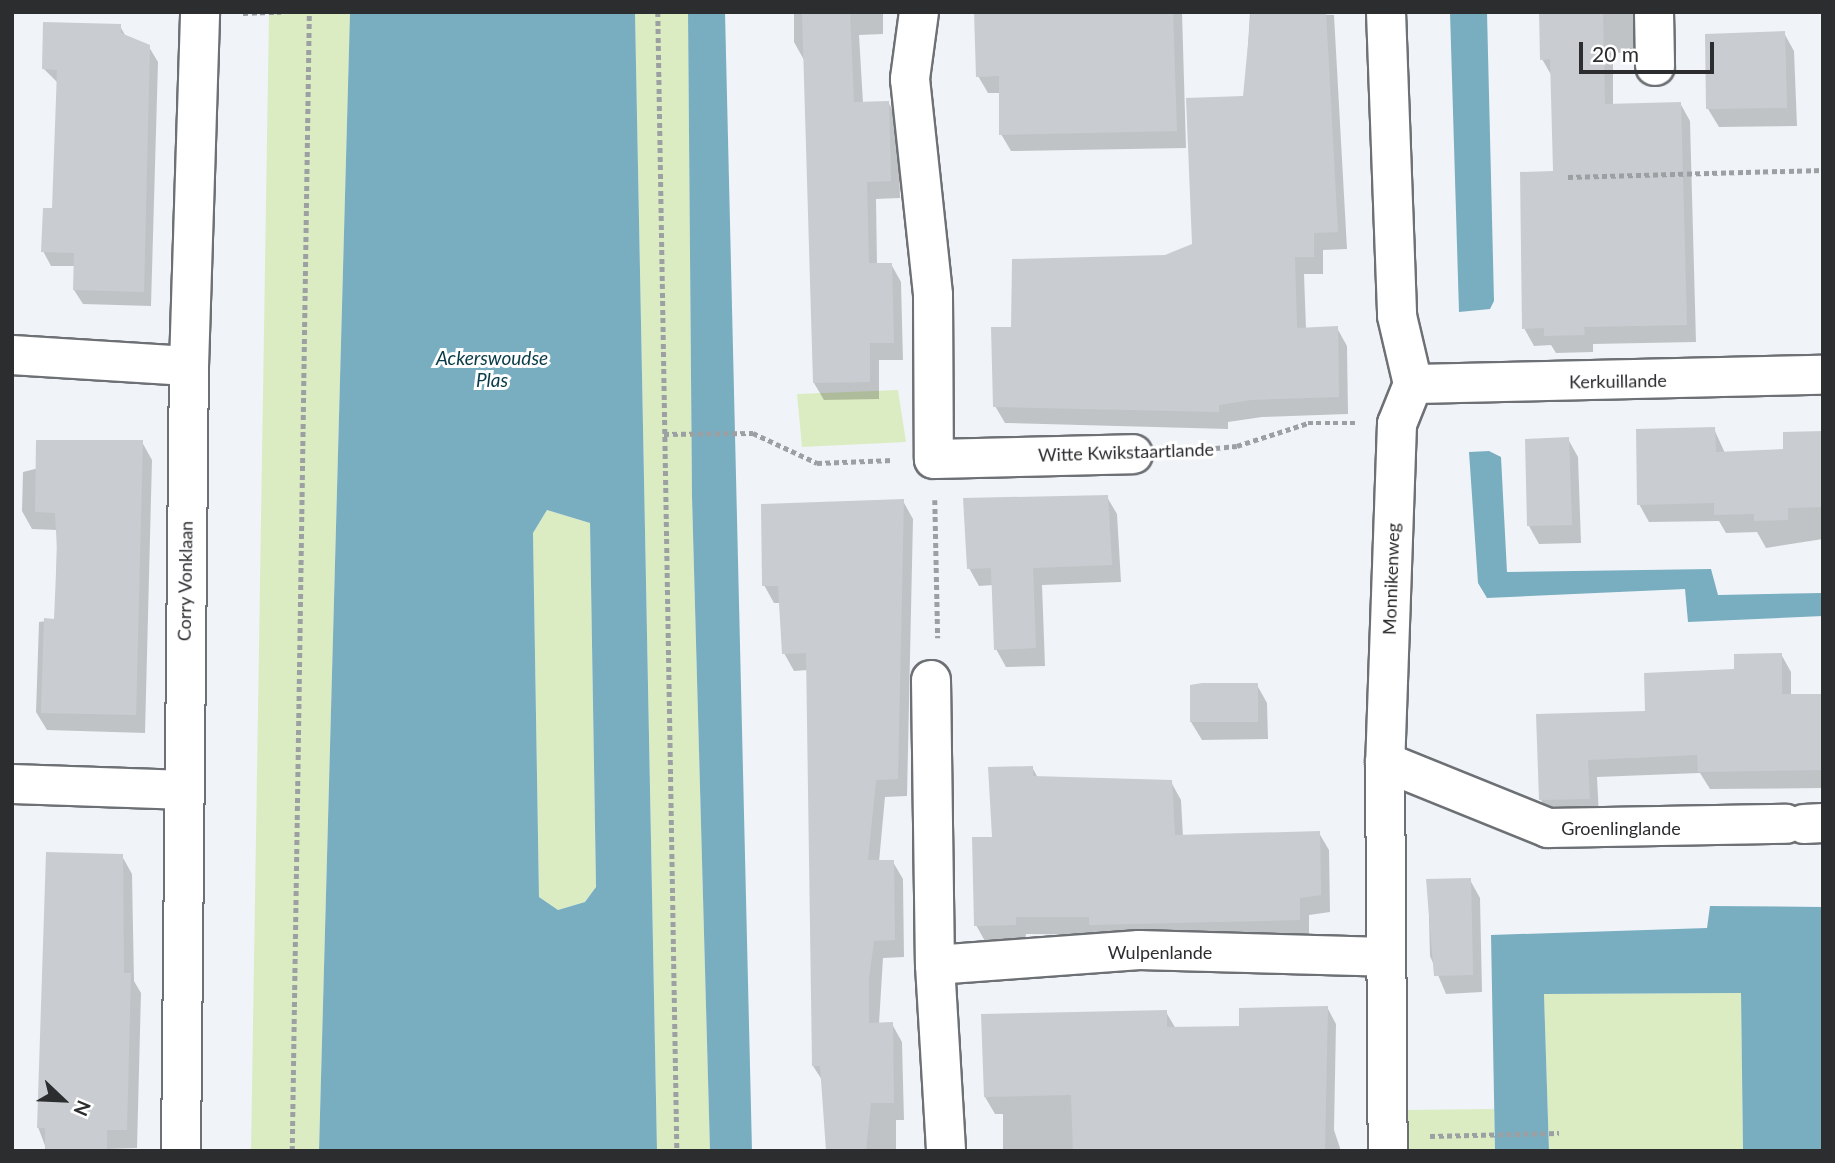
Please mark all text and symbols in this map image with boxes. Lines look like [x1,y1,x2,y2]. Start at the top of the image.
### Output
scale bar [1583,28,1718,72]
text: 20 m [1592,41,1639,66]
water label: Ackerswoudse Plas [436,347,548,391]
street label: Kerkuillande [1569,369,1667,393]
street label: Witte Kwikstaartlande [1038,438,1214,466]
street label: Corry Vonklaan [173,520,197,642]
street label: Monnikenweg [1378,523,1404,635]
street label: Groenlinglande [1561,817,1681,839]
street label: Wulpenlande [1108,941,1212,963]
north arrow [28,1065,98,1135]
text: N [69,1097,96,1120]

